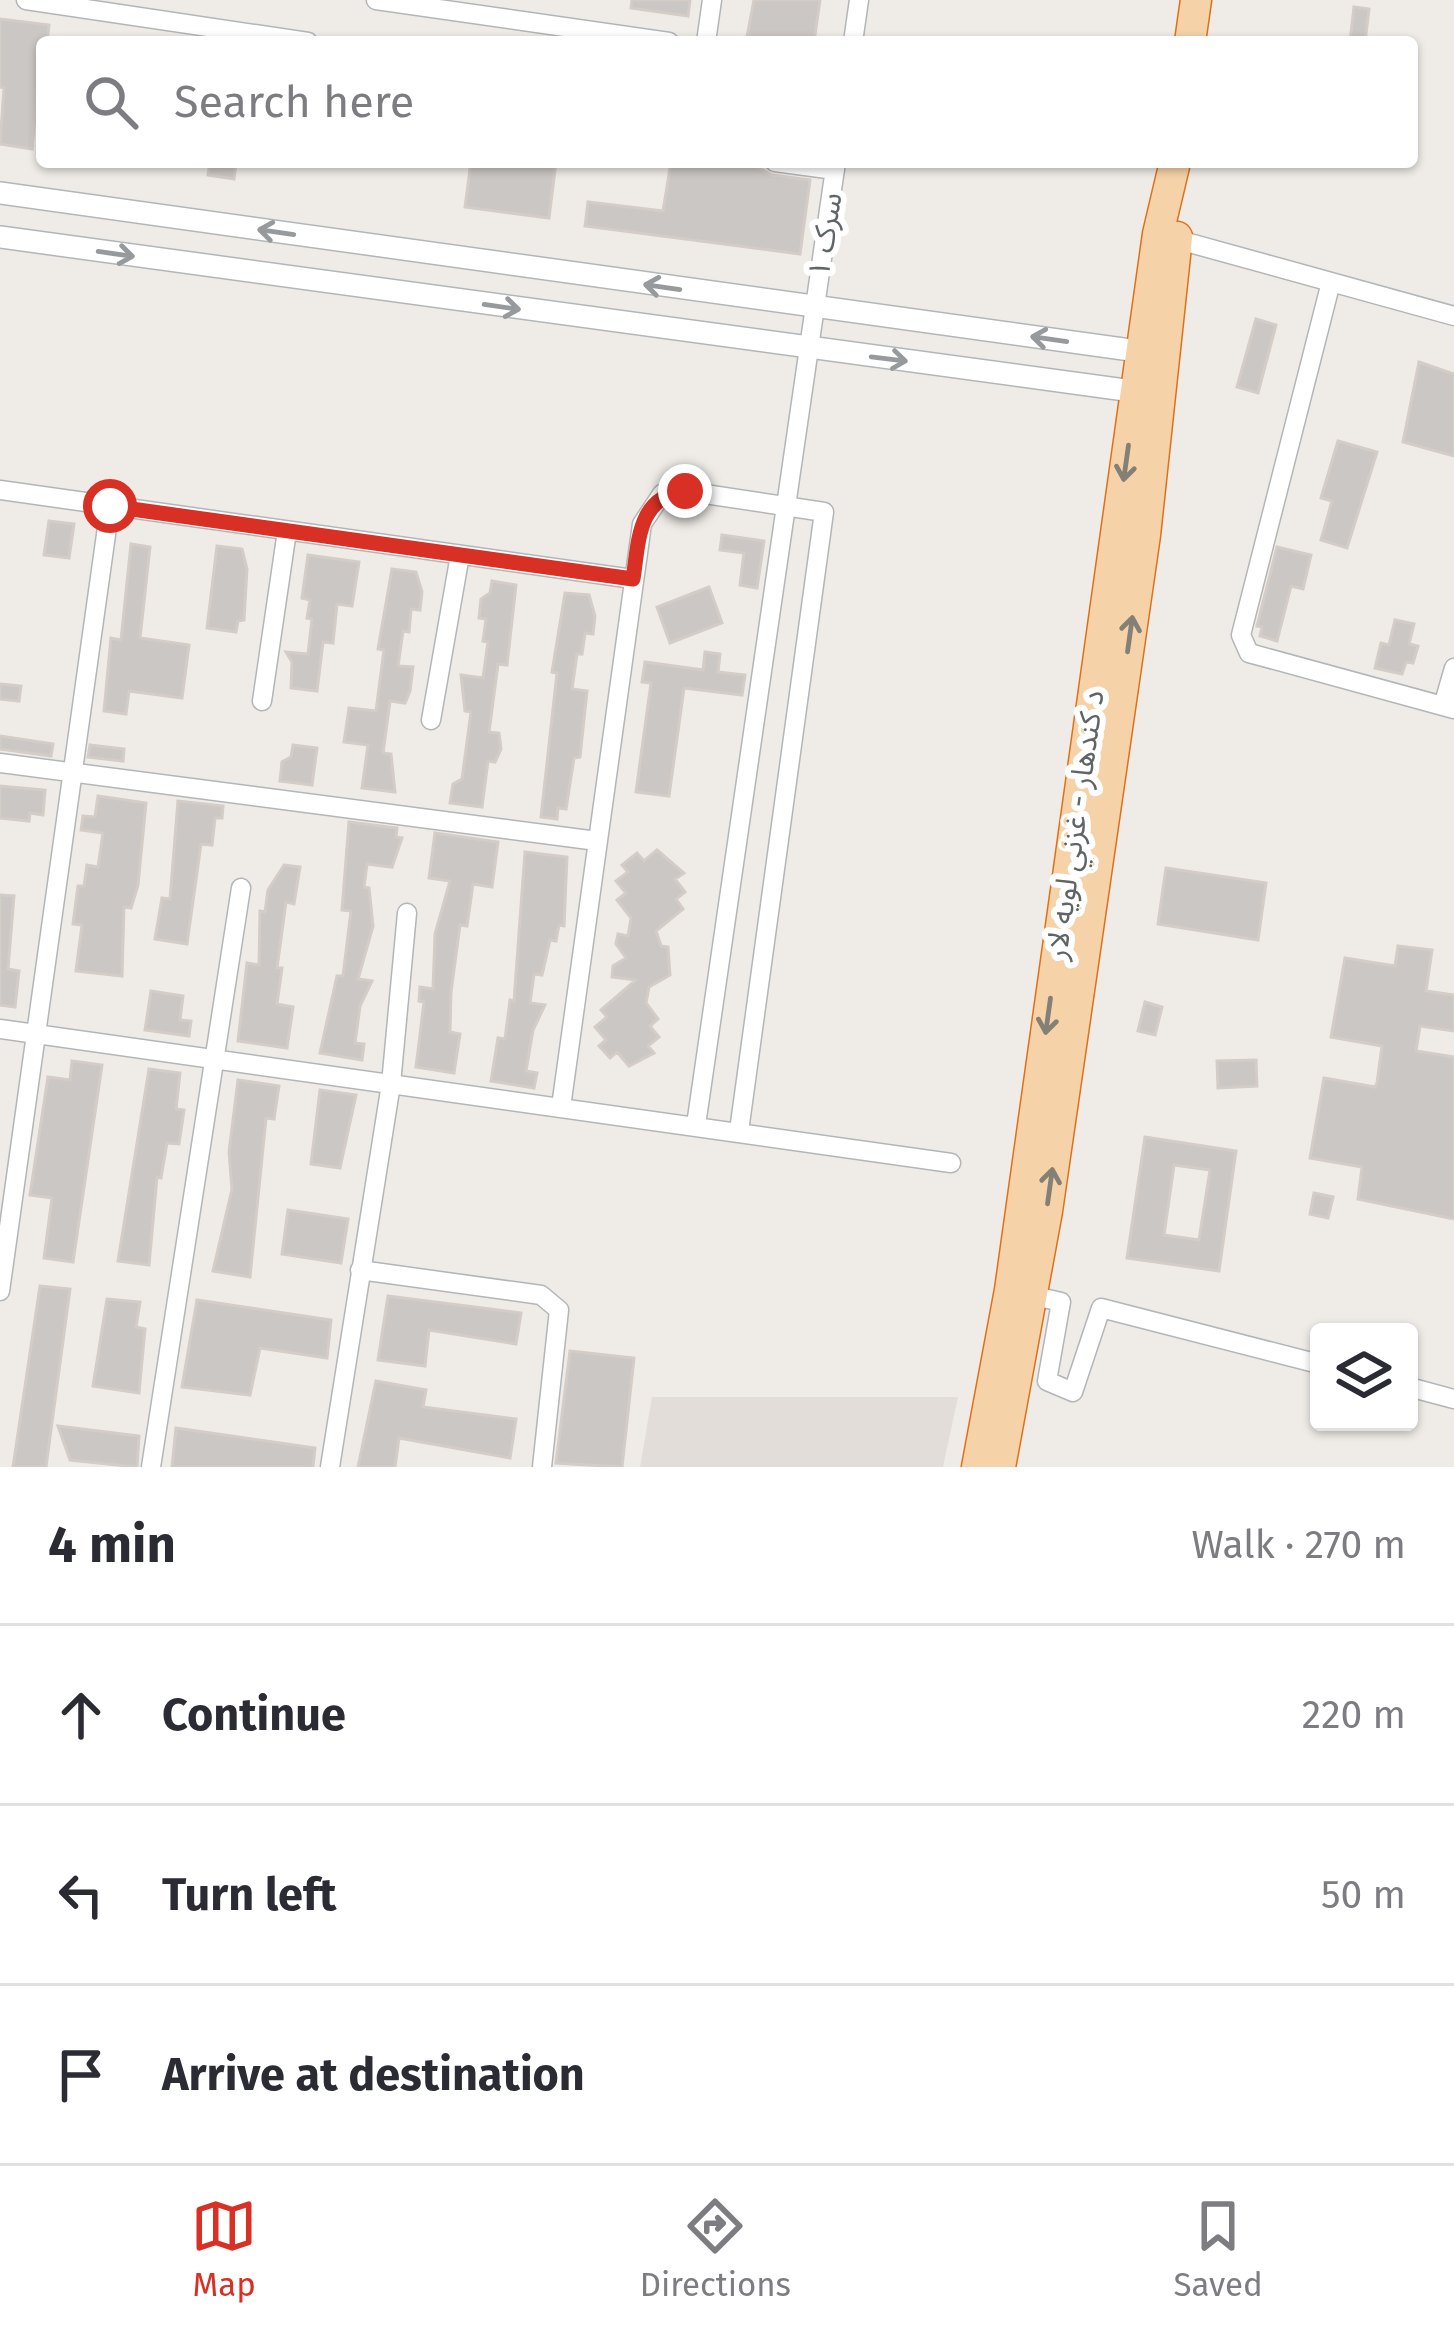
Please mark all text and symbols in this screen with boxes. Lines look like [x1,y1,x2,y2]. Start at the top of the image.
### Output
search box [36,36,1418,168]
icon: search [78,69,144,135]
text: Search here [174,75,414,129]
street label: سرک ۱ [801,190,849,280]
one-way arrow [257,221,296,243]
one-way arrow [96,243,135,266]
one-way arrow [643,275,682,298]
one-way arrow [482,296,521,319]
one-way arrow [1030,327,1069,350]
one-way arrow [868,348,907,371]
one-way arrow [1114,443,1136,482]
route end [658,464,712,518]
route start [83,479,137,533]
one-way arrow [1119,615,1142,654]
street label: د کندهار - غزني لويه لار [1038,688,1117,964]
one-way arrow [1037,996,1059,1035]
one-way arrow [1039,1168,1062,1207]
map controls [1310,1323,1418,1431]
button: layers [1310,1323,1418,1431]
text: 4 min [48,1514,176,1576]
text: Walk · 270 m [1191,1522,1406,1568]
icon: ahead [48,1682,114,1748]
text: Continue [162,1688,346,1742]
text: 220 m [1302,1692,1406,1738]
icon: left [48,1862,114,1928]
text: Turn left [162,1868,336,1922]
text: 50 m [1321,1872,1406,1918]
icon: arrive [48,2042,114,2108]
text: Arrive at destination [162,2048,585,2102]
tab: Map [191,2193,257,2305]
tab: Directions [640,2193,791,2305]
tab: Saved [1173,2193,1263,2305]

